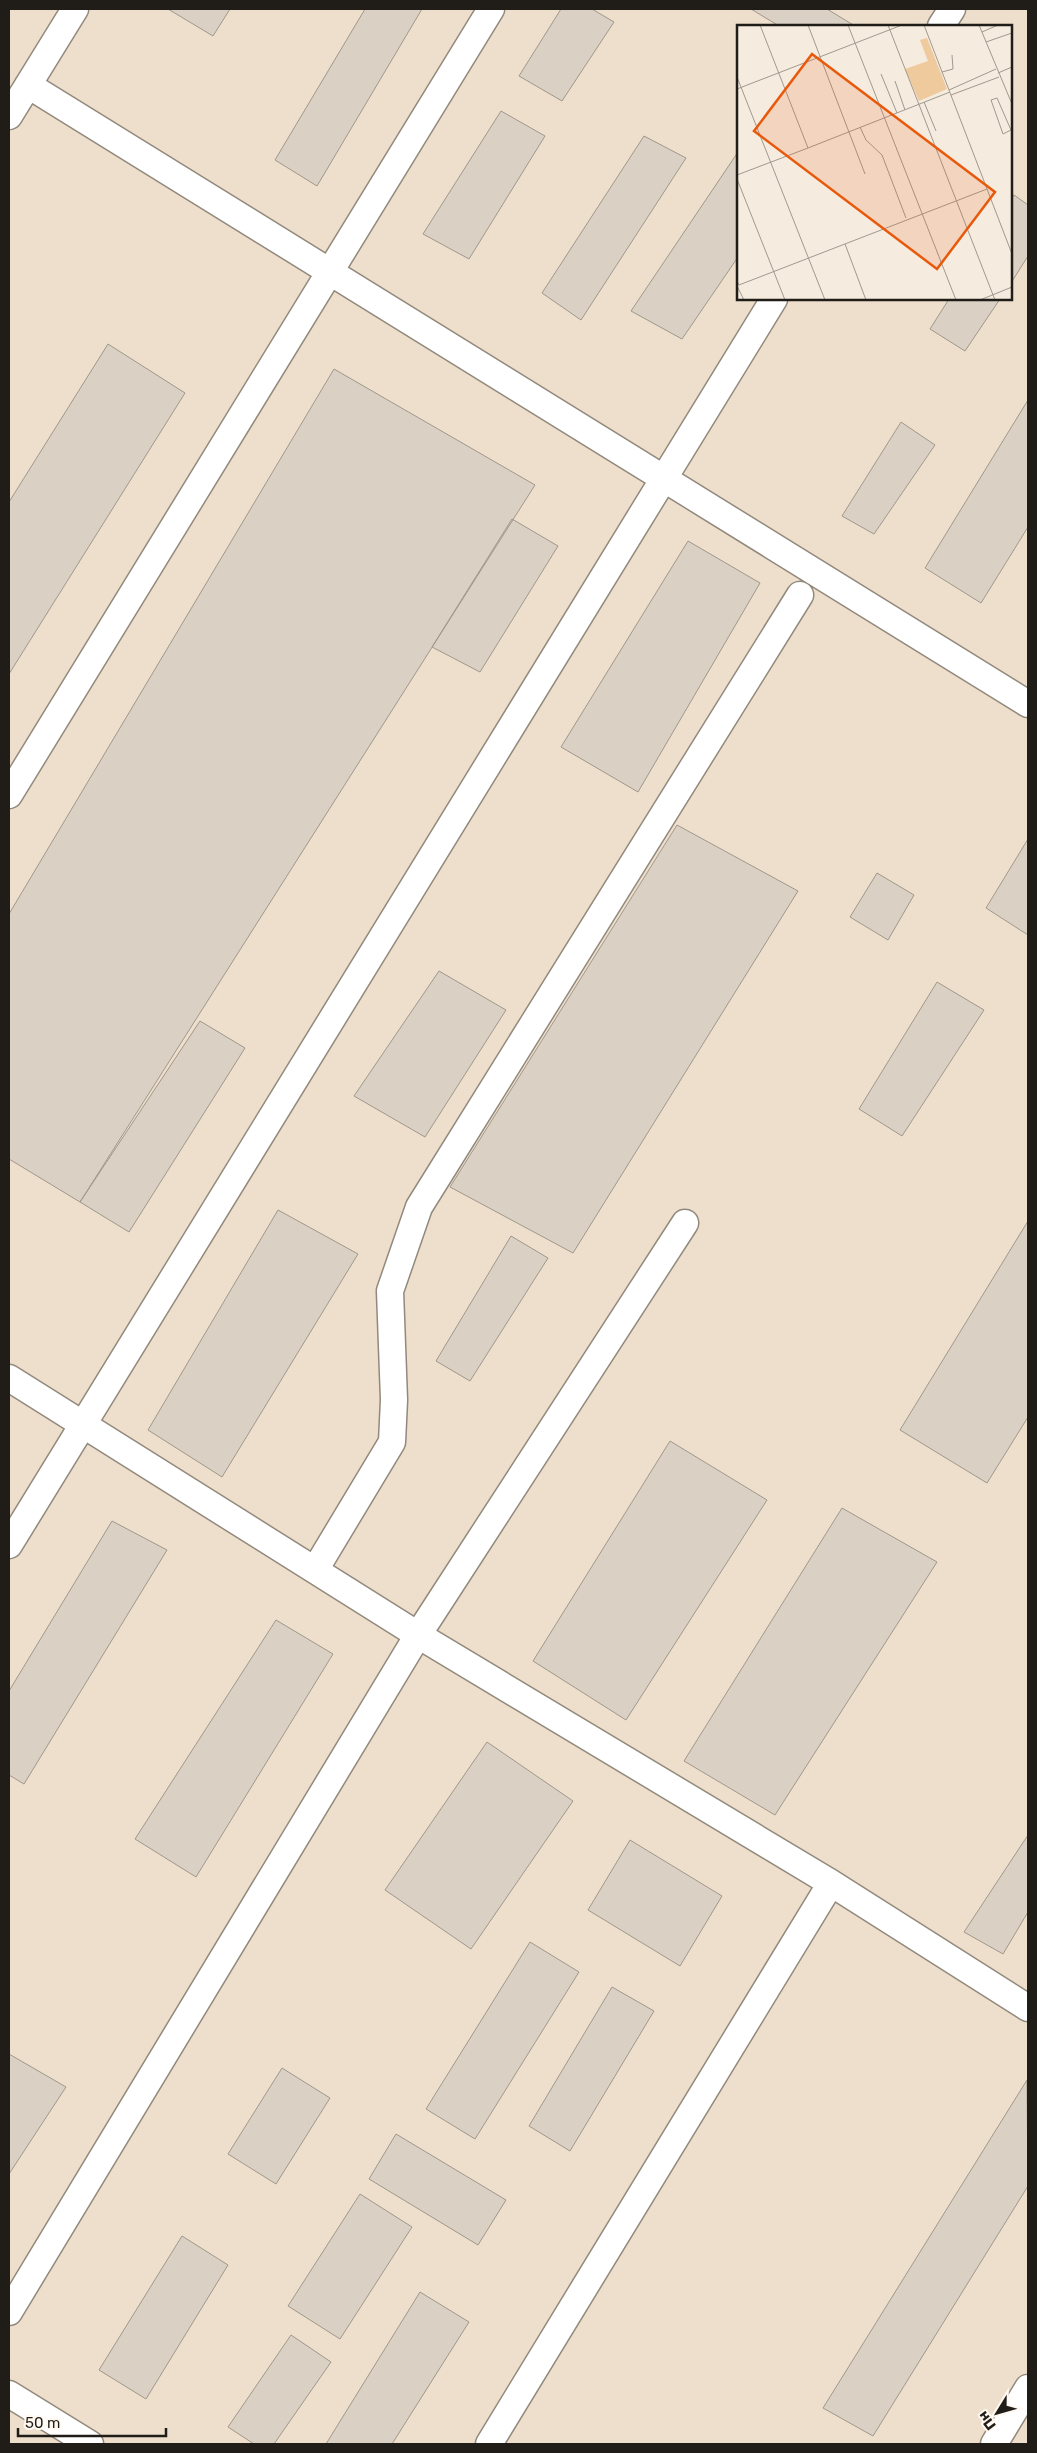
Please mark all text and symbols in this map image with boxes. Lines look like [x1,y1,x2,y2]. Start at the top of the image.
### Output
inset map [737,25,1012,300]
north arrow [972,2388,1022,2438]
scale bar [18,2406,165,2438]
text: Пн [974,2408,1000,2433]
text: 50 m [25,2414,60,2432]

